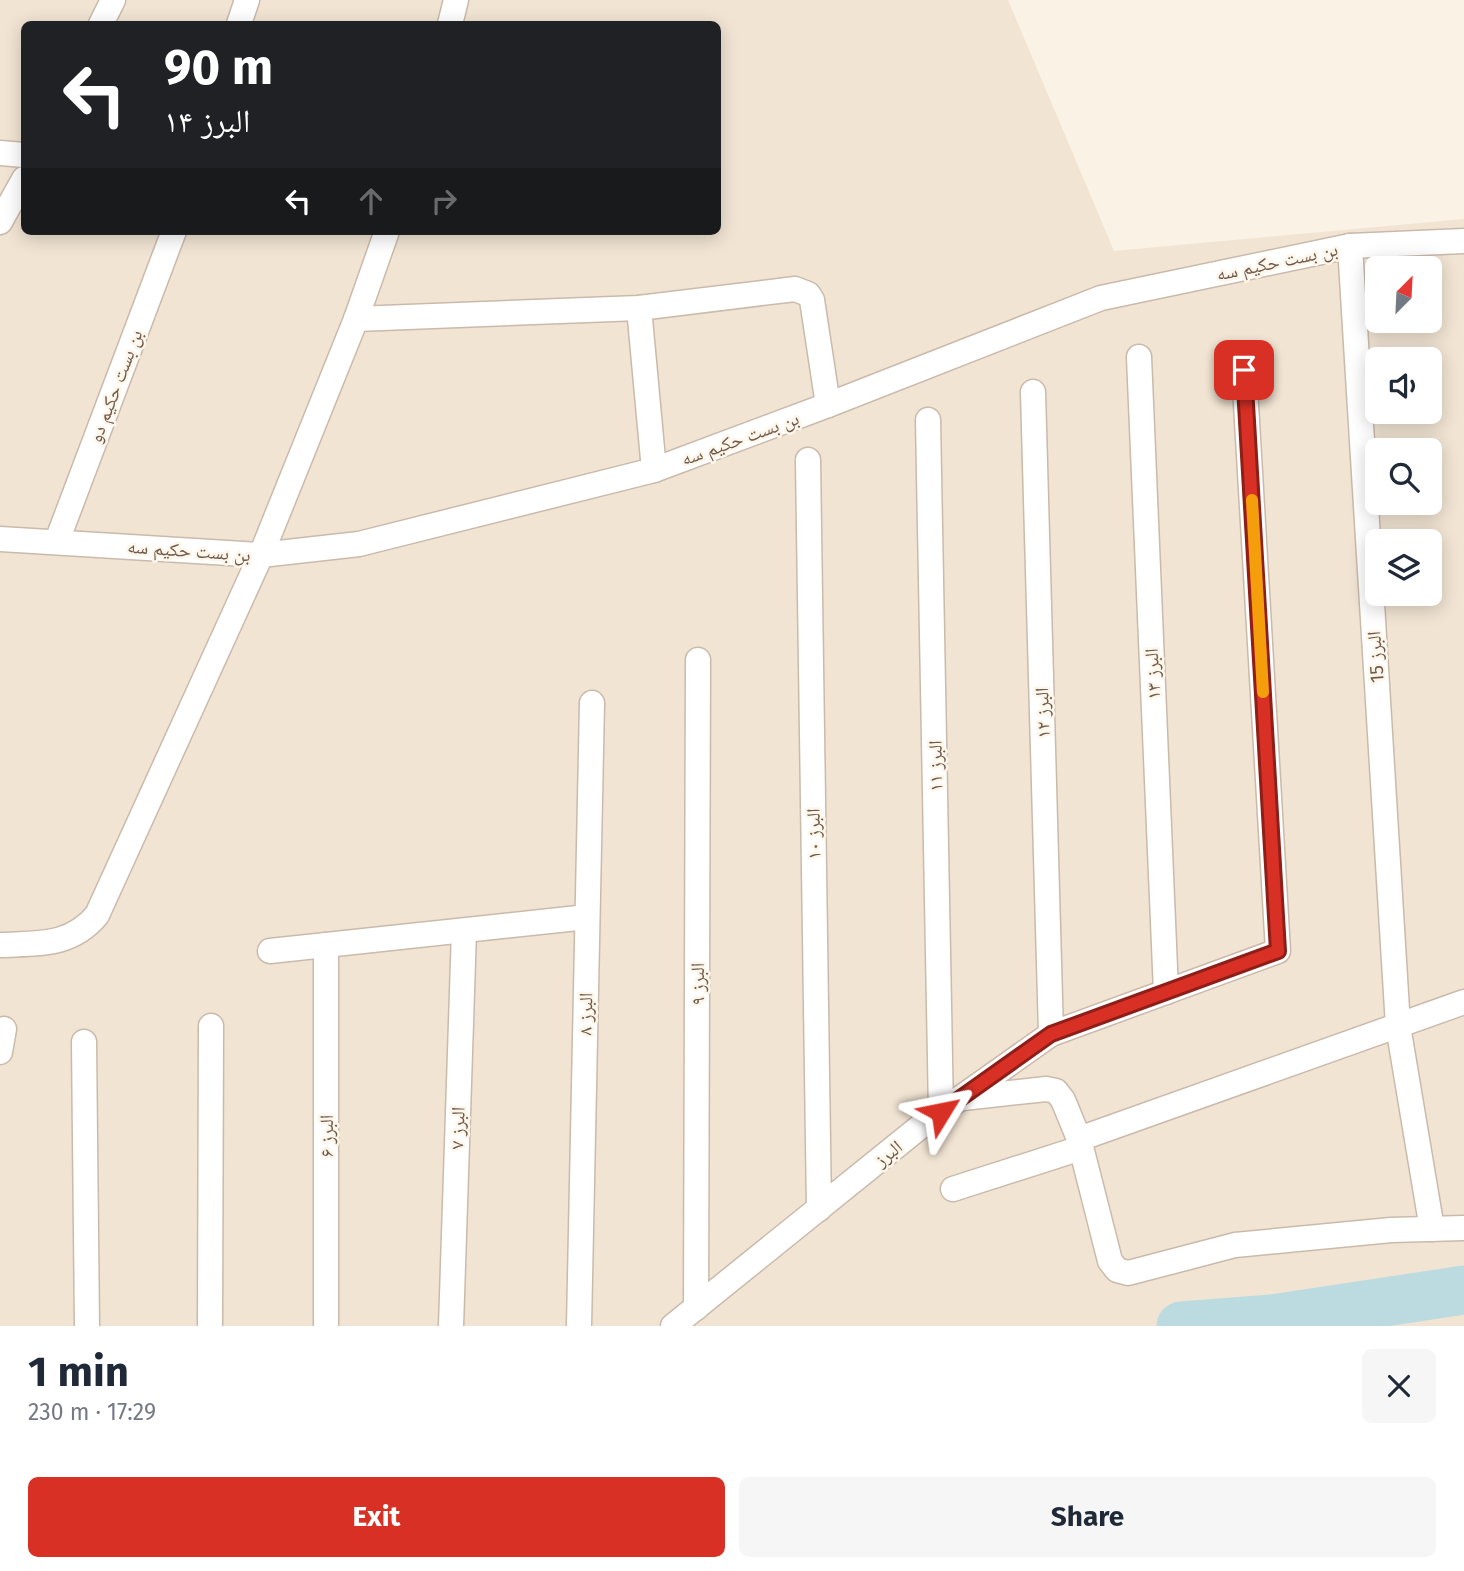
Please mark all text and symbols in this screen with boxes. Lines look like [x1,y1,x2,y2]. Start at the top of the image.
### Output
text: 90 m [164,38,273,97]
icon: left [49,49,140,140]
text: البرز ۱۴ [164,102,250,140]
icon: left [279,182,317,220]
icon: ahead [352,182,390,220]
icon: right [425,182,463,220]
street label: بن بست حکیم سه [1214,237,1340,287]
north arrow [1365,256,1442,332]
map controls [1365,256,1442,606]
street label: بن بست حکیم دو [83,326,149,446]
pin [1214,340,1274,400]
button: sound [1365,347,1442,424]
icon: arrive [1225,351,1263,389]
street label: بن بست حکیم سه [678,407,803,471]
button: search [1365,438,1442,515]
button: layers [1365,529,1442,606]
street label: بن بست حکیم سه [126,535,251,567]
street label: البرز 15 [1362,630,1389,684]
street label: البرز ۱۳ [1140,648,1165,700]
street label: البرز ۱۲ [1030,687,1055,739]
street label: البرز ۱۱ [924,740,947,792]
street label: البرز ۱۰ [802,808,825,860]
street label: البرز ۹ [686,963,709,1005]
street label: البرز ۸ [574,992,597,1036]
position arrow [904,1075,978,1149]
street label: البرز ۷ [445,1106,470,1150]
street label: البرز ۶ [315,1115,338,1157]
street label: البرز [869,1135,907,1172]
text: 1 min [28,1347,129,1397]
button: close [1362,1349,1436,1423]
text: 230 m · 17:29 [28,1398,156,1426]
button: Exit [28,1477,725,1557]
button: Share [739,1477,1436,1557]

